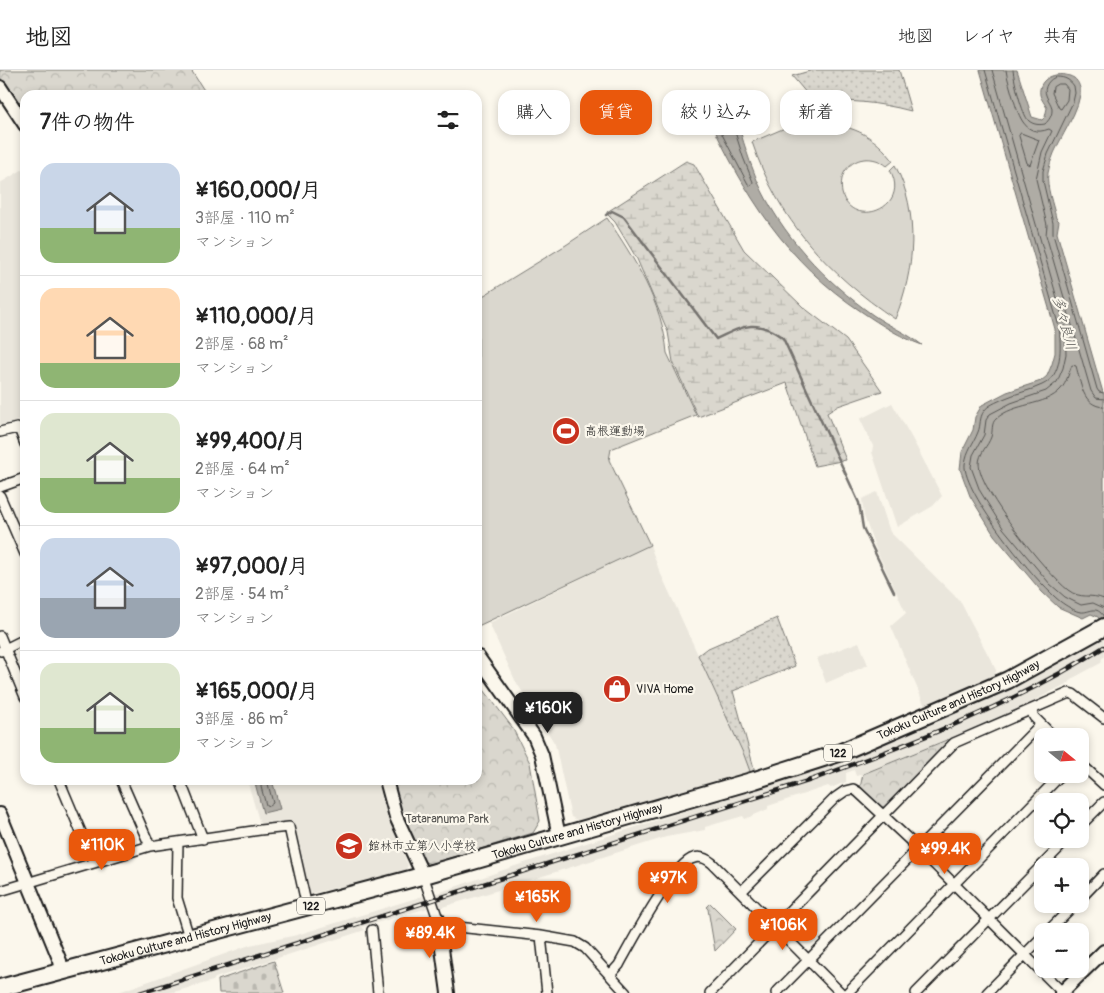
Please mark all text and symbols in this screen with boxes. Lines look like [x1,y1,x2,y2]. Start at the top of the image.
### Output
text: 地図 [25,23,73,52]
text: 地図 [898,25,934,48]
text: レイヤ [962,25,1015,48]
text: 共有 [1043,25,1079,48]
chip: 購入 [498,90,570,135]
chip: 賃貸 [580,90,652,135]
chip: 絞り込み [662,90,770,135]
chip: 新着 [780,90,852,135]
icon: filters [434,106,462,134]
text: 7件の物件 [40,109,135,136]
text: ¥160,000/月 [195,177,321,204]
icon: home [80,183,140,243]
text: 3部屋 · 110 m² [195,208,295,228]
text: マンション [195,232,274,252]
water label: 多々良川 [1049,294,1080,352]
text: ¥110,000/月 [195,303,317,330]
icon: home [80,308,140,368]
text: 2部屋 · 68 m² [195,334,289,354]
text: マンション [195,358,274,378]
sports icon: 高根運動場 [551,416,581,446]
place label: 高根運動場 [585,424,645,439]
text: ¥99,400/月 [195,428,306,455]
icon: home [80,433,140,493]
text: 2部屋 · 64 m² [195,459,290,479]
text: マンション [195,483,274,503]
text: ¥97,000/月 [195,553,308,580]
icon: home [80,558,140,618]
text: 2部屋 · 54 m² [195,584,289,604]
text: マンション [195,608,274,628]
street label: Tokoku Culture and History Highway [875,657,1042,744]
shop icon: VIVA Home [602,674,632,704]
text: ¥165,000/月 [195,678,318,705]
place label: VIVA Home [636,682,694,697]
icon: home [80,683,140,743]
pin: ¥160K [513,692,583,734]
text: ¥160K [524,698,572,718]
text: 3部屋 · 86 m² [195,709,289,729]
north arrow [1034,728,1089,782]
map controls [1034,728,1089,978]
text: マンション [195,733,274,753]
road number: 122 [824,744,852,761]
button: locate [1034,793,1089,848]
street label: Tokoku Culture and History Highway [490,800,664,863]
park label: Tataranuma Park [405,812,489,827]
pin: ¥110K [67,828,137,871]
school or university icon: 館林市立第八小学校 [334,831,364,861]
pin: ¥99.4K [904,832,986,875]
text: ¥110K [80,835,124,855]
place label: 館林市立第八小学校 [368,839,476,854]
text: ¥99.4K [920,839,970,859]
button: + [1034,858,1089,913]
pin: ¥97K [638,862,698,904]
text: ¥97K [649,868,687,888]
pin: ¥165K [502,880,572,923]
text: ¥165K [515,887,560,907]
road number: 122 [297,898,325,914]
pin: ¥106K [748,908,818,951]
street label: Tokoku Culture and History Highway [98,909,273,969]
text: ¥106K [759,915,807,935]
pin: ¥89.4K [389,916,471,959]
text: ¥89.4K [405,923,455,943]
button: − [1034,923,1089,978]

